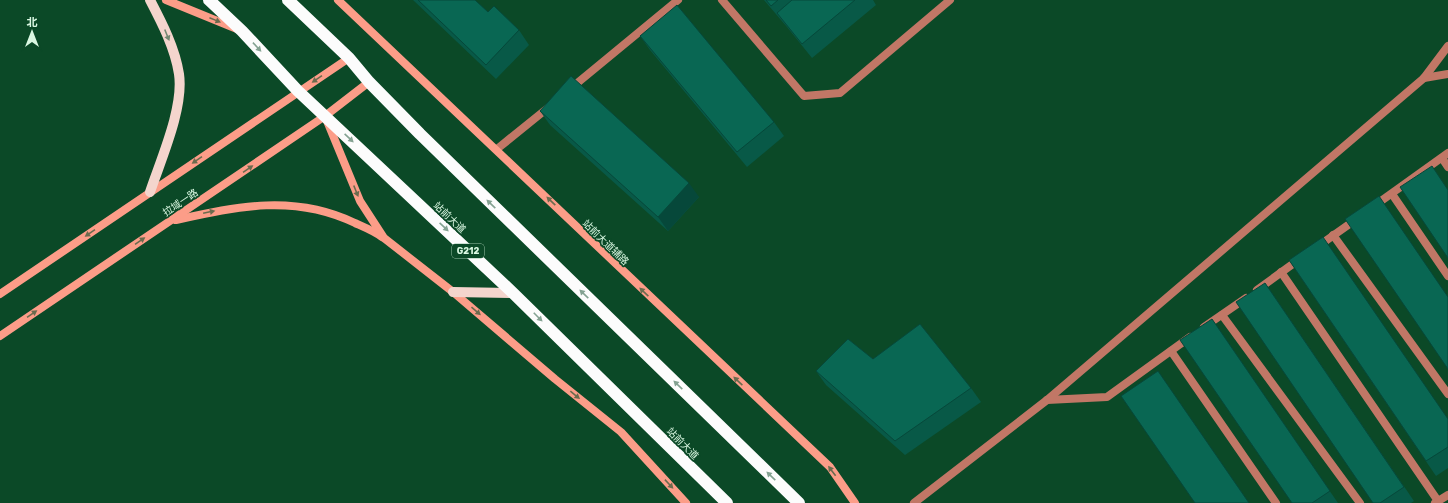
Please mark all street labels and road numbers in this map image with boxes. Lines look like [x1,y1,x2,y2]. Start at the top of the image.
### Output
street label: 拉域一路 [161,187,200,219]
street label: 站前大道 [431,200,468,236]
street label: 站前大道辅路 [580,218,631,268]
road number: G212 [452,244,484,258]
street label: 站前大道 [664,425,701,462]

